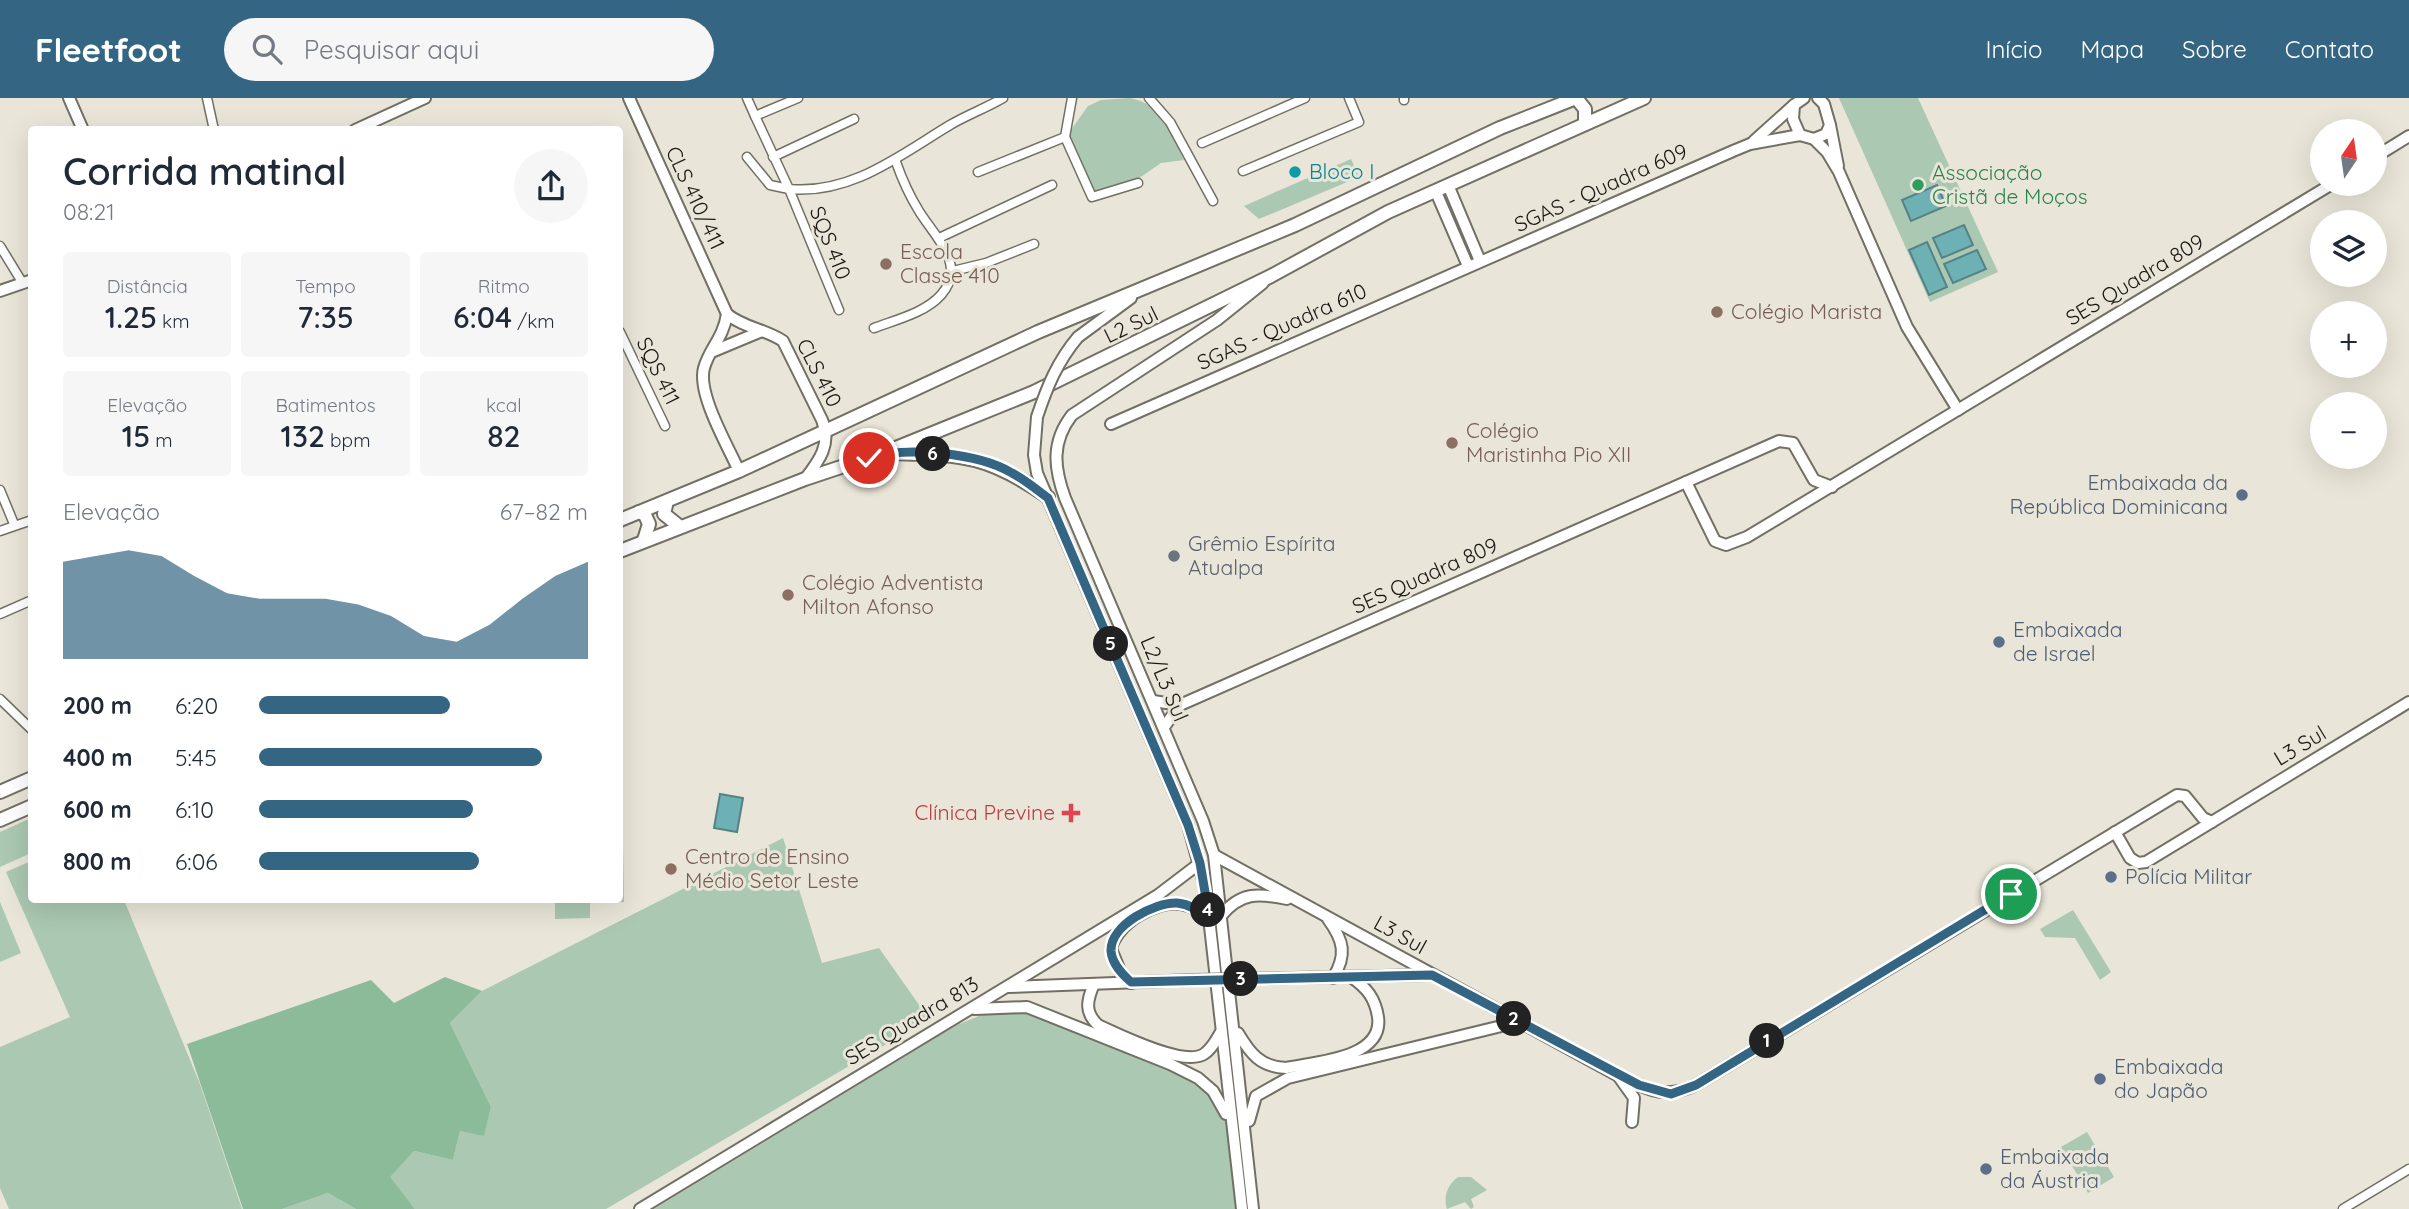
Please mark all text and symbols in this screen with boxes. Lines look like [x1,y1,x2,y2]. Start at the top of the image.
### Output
search box [224,18,714,81]
text: Fleetfoot [35,29,182,70]
icon: search [248,30,286,68]
text: Pesquisar aqui [304,33,479,66]
text: Início [1985,34,2042,64]
text: Mapa [2080,34,2144,64]
text: Sobre [2182,34,2247,64]
text: Contato [2285,34,2374,64]
north arrow [2310,119,2387,196]
map controls [2310,119,2387,469]
street label: SGAS - Quadra 609 [1510,137,1691,237]
street label: CLS 410/411 [661,142,731,253]
text: Corrida matinal [63,147,347,195]
button: share [514,149,588,223]
place label: Bloco I [1309,158,1374,184]
place label: Associação Cristã de Moços [1932,159,2088,209]
marker: Bloco I [1287,164,1303,180]
marker: Associação Cristã de Moços [1910,177,1926,193]
text: 08:21 [63,197,115,226]
street label: SQS 410 [804,202,857,283]
button: layers [2310,210,2387,287]
street label: SES Quadra 809 [2061,228,2208,331]
place label: Escola Classe 410 [900,238,1000,288]
marker: Escola Classe 410 [878,256,894,272]
text: Distância [107,274,188,298]
text: Tempo [295,274,356,298]
text: Ritmo [478,274,530,298]
street label: SGAS - Quadra 610 [1193,277,1370,375]
text: 1.25 [105,298,157,336]
text: 7:35 [297,298,354,336]
text: 6:04 [453,298,512,336]
place label: Colégio Marista [1731,298,1882,324]
street label: L2 Sul [1099,300,1162,348]
button: + [2310,301,2387,378]
marker: Colégio Marista [1709,304,1725,320]
text: km [157,309,190,333]
text: /km [512,309,555,333]
street label: SQS 411 [631,332,686,409]
street label: CLS 410 [792,334,848,411]
button: − [2310,392,2387,469]
text: Elevação [107,393,187,417]
text: Batimentos [275,393,376,417]
text: kcal [486,393,522,417]
text: 15 [122,417,150,455]
text: 132 [281,417,325,455]
text: 82 [487,417,520,455]
place label: Colégio Maristinha Pio XII [1466,417,1631,467]
text: m [150,428,173,452]
text: bpm [325,428,370,452]
pin [839,428,899,488]
marker: Colégio Maristinha Pio XII [1444,435,1460,451]
pin: 6 [916,436,950,472]
icon: check [850,439,888,477]
text: 6 [927,441,938,465]
place label: Embaixada da República Dominicana [2009,469,2228,519]
marker: Embaixada da República Dominicana [2234,487,2250,503]
text: Elevação [63,497,160,526]
text: 67–82 m [500,497,588,526]
place label: Grêmio Espírita Atualpa [1188,530,1336,580]
street label: SES Quadra 809 [1348,531,1502,619]
marker: Grêmio Espírita Atualpa [1166,548,1182,564]
place label: Colégio Adventista Milton Afonso [802,569,983,619]
marker: Colégio Adventista Milton Afonso [780,587,796,603]
place label: Embaixada de Israel [2013,616,2122,666]
pin: 5 [1094,626,1128,662]
text: 5 [1105,631,1116,655]
street label: L2/L3 Sul [1135,632,1195,725]
marker: Embaixada de Israel [1991,634,2007,650]
text: 200 m [63,691,132,720]
text: 6:20 [175,691,218,720]
street label: L3 Sul [2269,719,2330,771]
text: 400 m [63,743,132,772]
text: 5:45 [175,743,217,772]
text: 600 m [63,795,132,824]
text: 6:10 [175,795,214,824]
place label: Clínica Previne [914,799,1055,825]
marker: Clínica Previne [1061,803,1081,823]
place label: Centro de Ensino Médio Setor Leste [685,843,859,893]
text: 800 m [63,847,132,876]
text: 6:06 [175,847,218,876]
marker: Centro de Ensino Médio Setor Leste [663,861,679,877]
place label: Polícia Militar [2125,863,2252,889]
pin [1981,864,2041,924]
marker: Polícia Militar [2103,869,2119,885]
icon: arrive [1992,875,2030,913]
pin: 4 [1190,892,1226,928]
text: 4 [1202,897,1213,921]
street label: L3 Sul [1369,909,1431,959]
pin: 3 [1224,962,1258,996]
text: 3 [1235,966,1246,990]
street label: SES Quadra 813 [840,970,983,1070]
pin: 2 [1496,1002,1532,1037]
text: 2 [1508,1006,1519,1030]
pin: 1 [1750,1024,1784,1058]
text: 1 [1763,1028,1770,1052]
place label: Embaixada do Japão [2114,1053,2223,1103]
marker: Embaixada do Japão [2092,1071,2108,1087]
place label: Embaixada da Áustria [2000,1143,2109,1193]
marker: Embaixada da Áustria [1978,1161,1994,1177]

